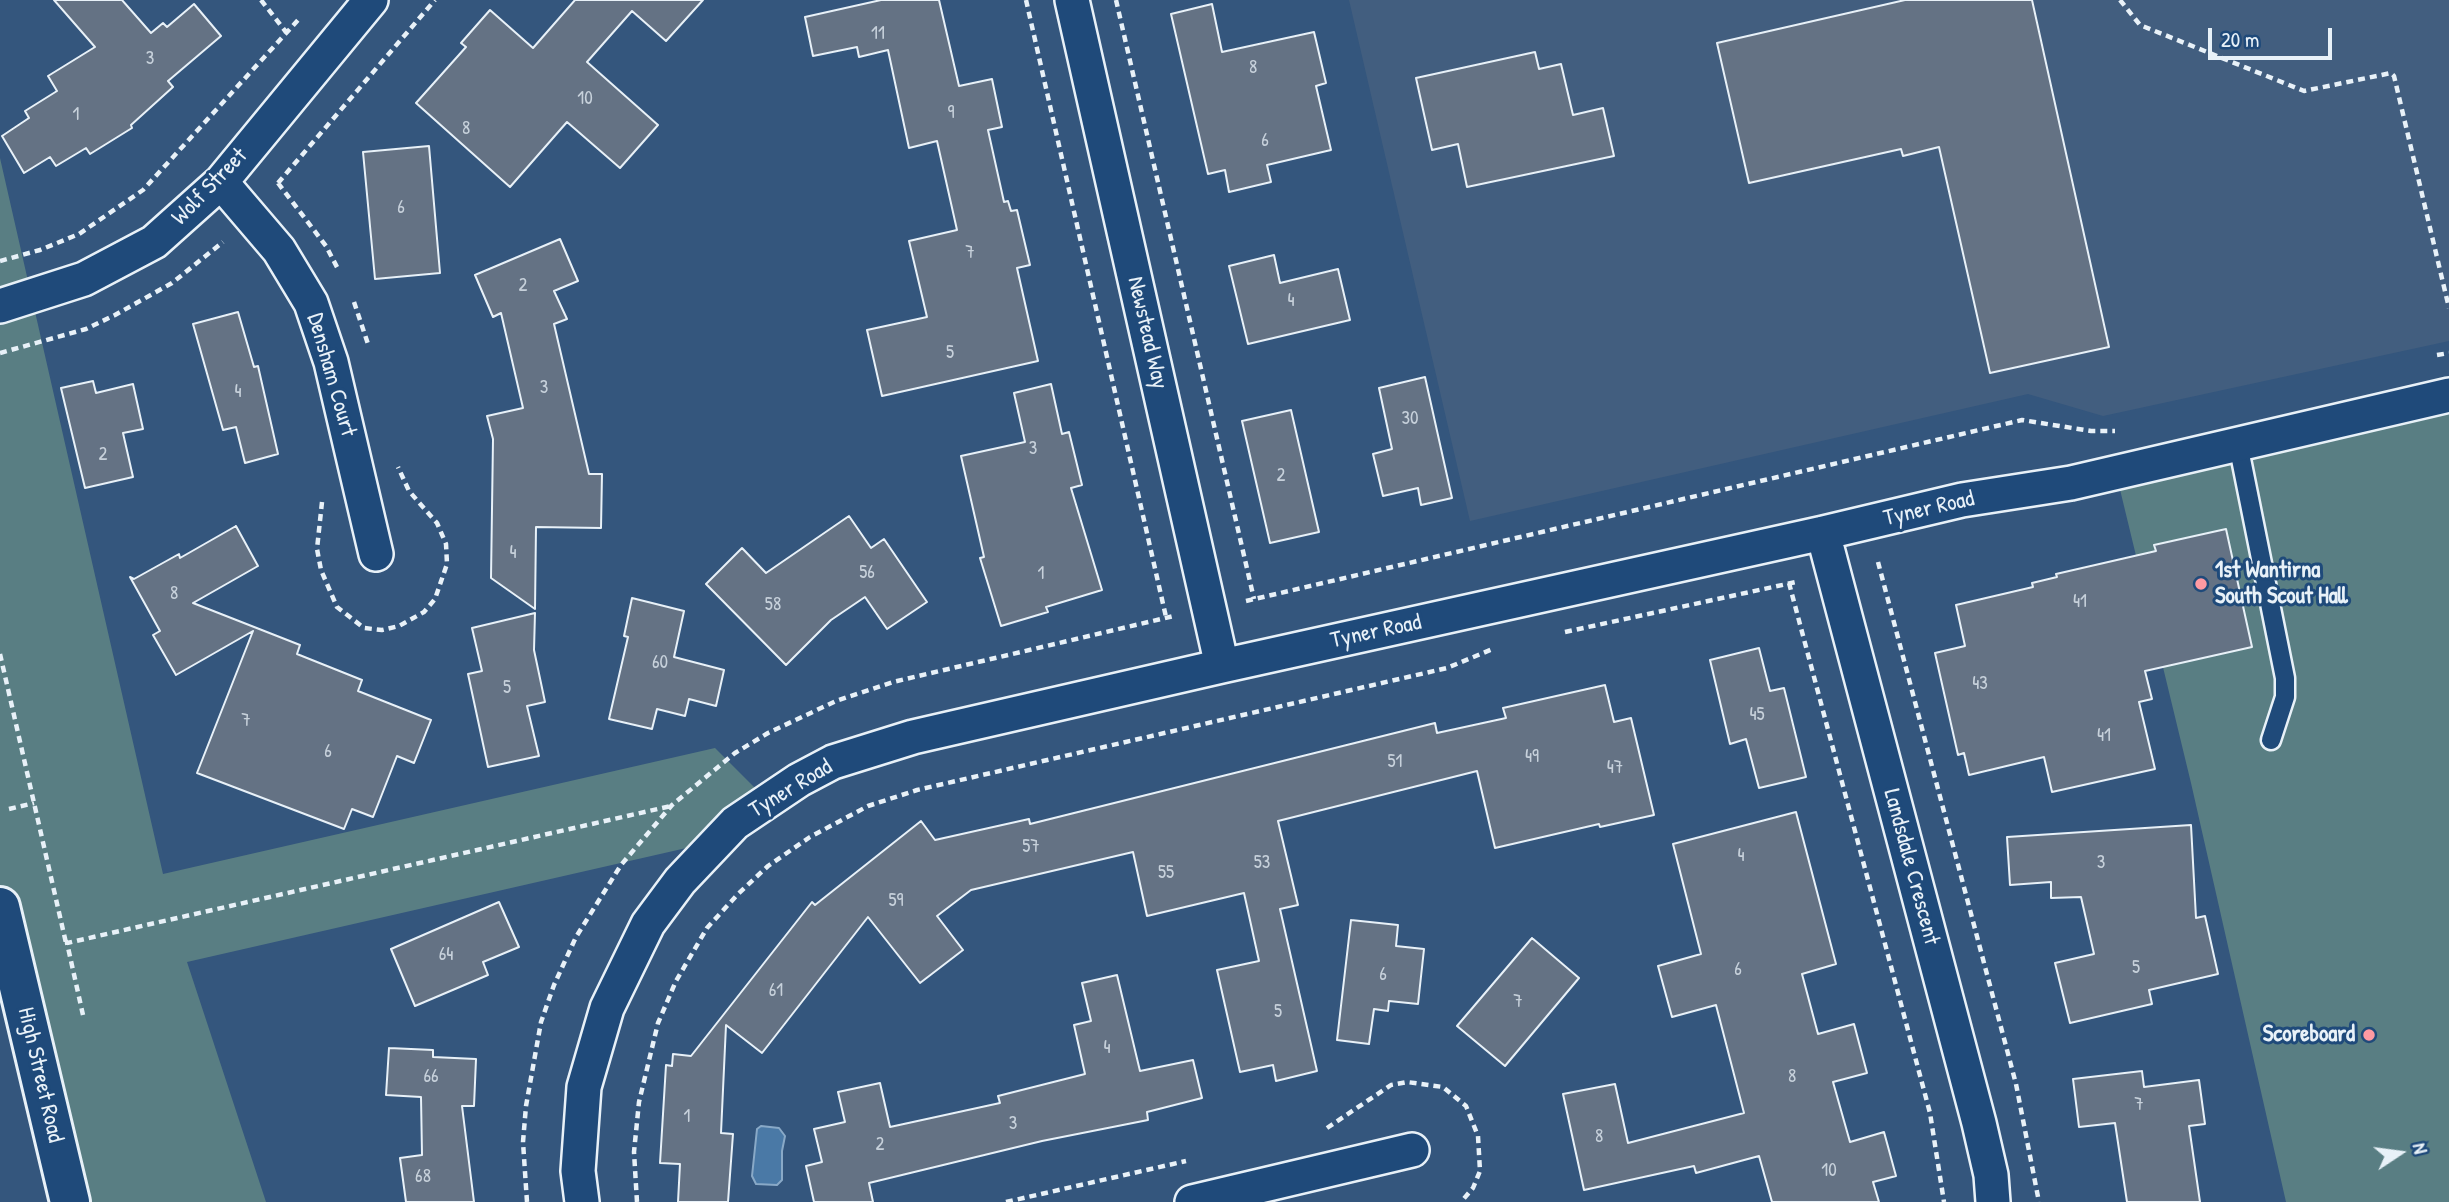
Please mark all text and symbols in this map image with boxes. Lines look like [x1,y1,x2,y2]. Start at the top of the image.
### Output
scale bar [2211,14,2335,58]
house number: 11 [871,23,885,45]
text: 20 m [2221,25,2259,54]
house number: 3 [146,48,154,70]
house number: 8 [1249,57,1257,79]
house number: 10 [577,88,593,110]
house number: 9 [948,102,954,124]
house number: 1 [73,104,79,126]
house number: 8 [462,118,470,140]
house number: 6 [1261,130,1269,152]
street label: Wolf Street [167,143,253,231]
house number: 6 [397,197,405,219]
house number: 7 [965,242,975,264]
street label: Newstead Way [1121,274,1173,392]
house number: 2 [519,275,527,297]
house number: 4 [1287,290,1295,312]
street label: Densham Court [300,310,362,440]
house number: 5 [946,342,954,364]
house number: 3 [540,377,548,399]
house number: 4 [234,381,242,403]
house number: 30 [1401,408,1419,430]
house number: 3 [1029,438,1037,460]
house number: 2 [99,444,107,466]
house number: 2 [1277,465,1285,487]
street label: Tyner Road [1881,485,1977,533]
house number: 4 [509,542,517,564]
place label: 1st Wantirna South Scout Hall [2215,557,2348,611]
house number: 56 [859,562,875,584]
house number: 1 [1038,563,1044,585]
marker: 1st Wantirna South Scout Hall [2193,576,2209,592]
house number: 8 [170,583,178,605]
house number: 41 [2073,591,2087,613]
house number: 58 [765,594,781,616]
street label: Tyner Road [1328,609,1424,655]
house number: 60 [652,652,668,674]
house number: 43 [1972,673,1988,695]
house number: 5 [503,677,511,699]
house number: 45 [1749,704,1765,726]
house number: 7 [241,710,251,732]
house number: 41 [2097,725,2111,747]
house number: 6 [324,741,332,763]
house number: 49 [1525,746,1539,768]
house number: 51 [1388,751,1402,773]
street label: Tyner Road [745,754,837,824]
house number: 47 [1607,757,1623,779]
street label: Landsdale Crescent [1877,786,1945,948]
house number: 57 [1022,836,1040,858]
house number: 4 [1737,845,1745,867]
house number: 53 [1254,852,1270,874]
house number: 3 [2097,852,2105,874]
house number: 55 [1158,862,1174,884]
house number: 59 [888,890,904,912]
house number: 64 [439,944,453,966]
house number: 5 [2132,957,2140,979]
house number: 6 [1734,959,1742,981]
house number: 6 [1379,964,1387,986]
house number: 61 [769,980,783,1002]
house number: 7 [1513,991,1523,1013]
house number: 5 [1274,1001,1282,1023]
street label: High Street Road [11,1005,69,1145]
place label: Scoreboard [2263,1021,2355,1049]
marker: Scoreboard [2361,1027,2377,1043]
house number: 4 [1103,1037,1111,1059]
house number: 66 [423,1066,439,1088]
house number: 8 [1788,1066,1796,1088]
house number: 7 [2134,1094,2144,1116]
house number: 1 [684,1106,690,1128]
house number: 3 [1009,1113,1017,1135]
north arrow [2365,1118,2435,1188]
house number: 8 [1595,1126,1603,1148]
house number: 2 [876,1134,884,1156]
text: N [2407,1140,2434,1156]
house number: 10 [1821,1160,1837,1182]
house number: 68 [415,1166,431,1188]

